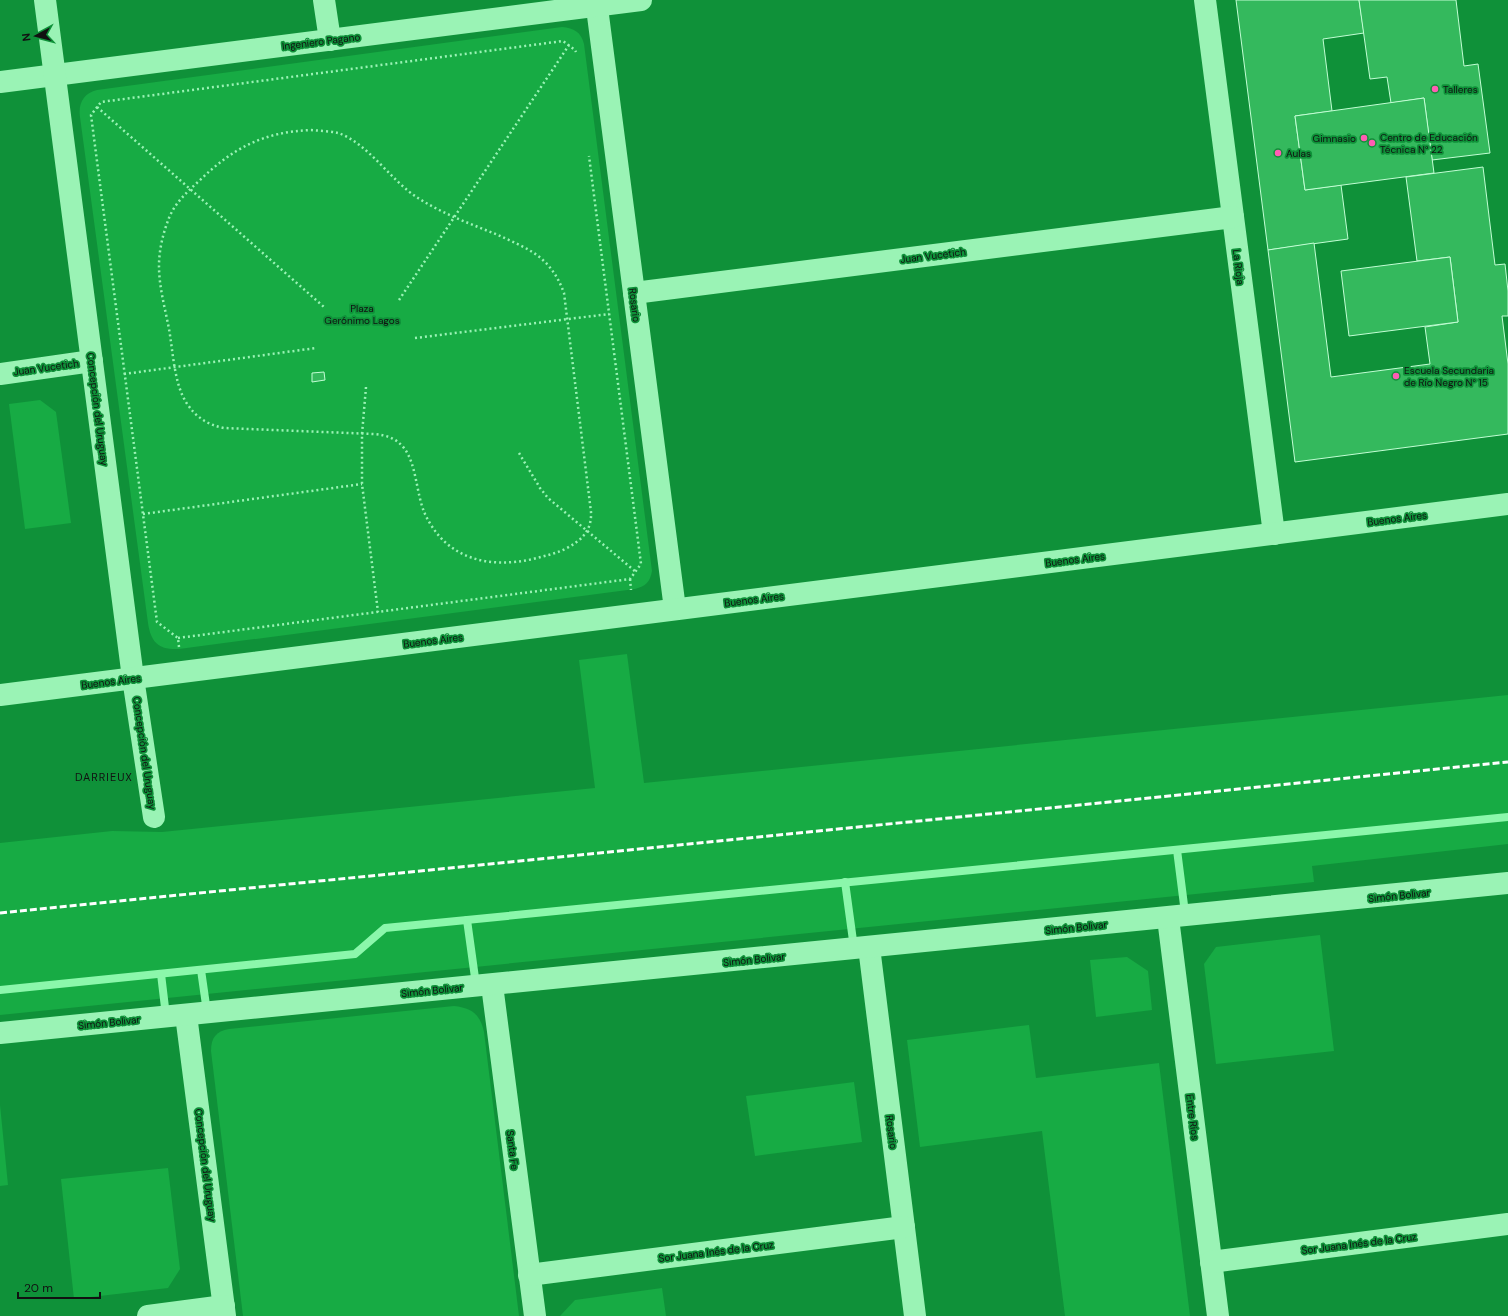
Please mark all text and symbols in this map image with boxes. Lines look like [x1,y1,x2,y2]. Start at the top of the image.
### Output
north arrow [16,16,56,56]
street label: Ingeniero Pagano [281,30,361,53]
text: N [19,32,34,42]
place label: Talleres [1443,83,1478,96]
marker: Talleres [1430,84,1440,94]
place label: Centro de Educación Técnica N° 22 [1380,131,1478,156]
place label: Gimnasio [1313,132,1356,145]
marker: Gimnasio [1359,133,1369,143]
marker: Centro de Educación Técnica N° 22 [1367,138,1377,148]
place label: Aulas [1286,147,1311,160]
marker: Aulas [1273,148,1283,158]
street label: Juan Vucetich [900,245,967,266]
street label: La Rioja [1230,249,1247,285]
street label: Rosario [626,287,643,323]
park label: Plaza Gerónimo Lagos [324,302,400,327]
street label: Concepción del Uruguay [84,352,111,467]
street label: Juan Vucetich [13,356,80,379]
place label: Escuela Secundaria de Río Negro N° 15 [1404,364,1494,389]
marker: Escuela Secundaria de Río Negro N° 15 [1391,371,1401,381]
street label: Buenos Aires [1366,508,1428,529]
street label: Buenos Aires [1044,549,1106,570]
street label: Buenos Aires [723,589,785,610]
street label: Buenos Aires [402,630,464,651]
street label: Buenos Aires [80,671,142,692]
street label: Concepción del Uruguay [130,696,159,811]
district label: DARRIEUX [75,770,133,784]
street label: Simón Bolivar [1367,886,1431,905]
street label: Simón Bolivar [1044,918,1108,937]
street label: Simón Bolivar [722,950,786,969]
street label: Simón Bolivar [400,981,464,1000]
street label: Simón Bolivar [77,1013,141,1032]
street label: Entre Ríos [1183,1093,1202,1141]
street label: Concepción del Uruguay [192,1108,219,1223]
street label: Rosario [883,1114,900,1150]
street label: Santa Fe [504,1130,521,1171]
street label: Sor Juana Inés de la Cruz [1301,1230,1418,1257]
street label: Sor Juana Inés de la Cruz [658,1238,775,1265]
scale bar [18,1274,100,1300]
text: 20 m [24,1280,53,1296]

